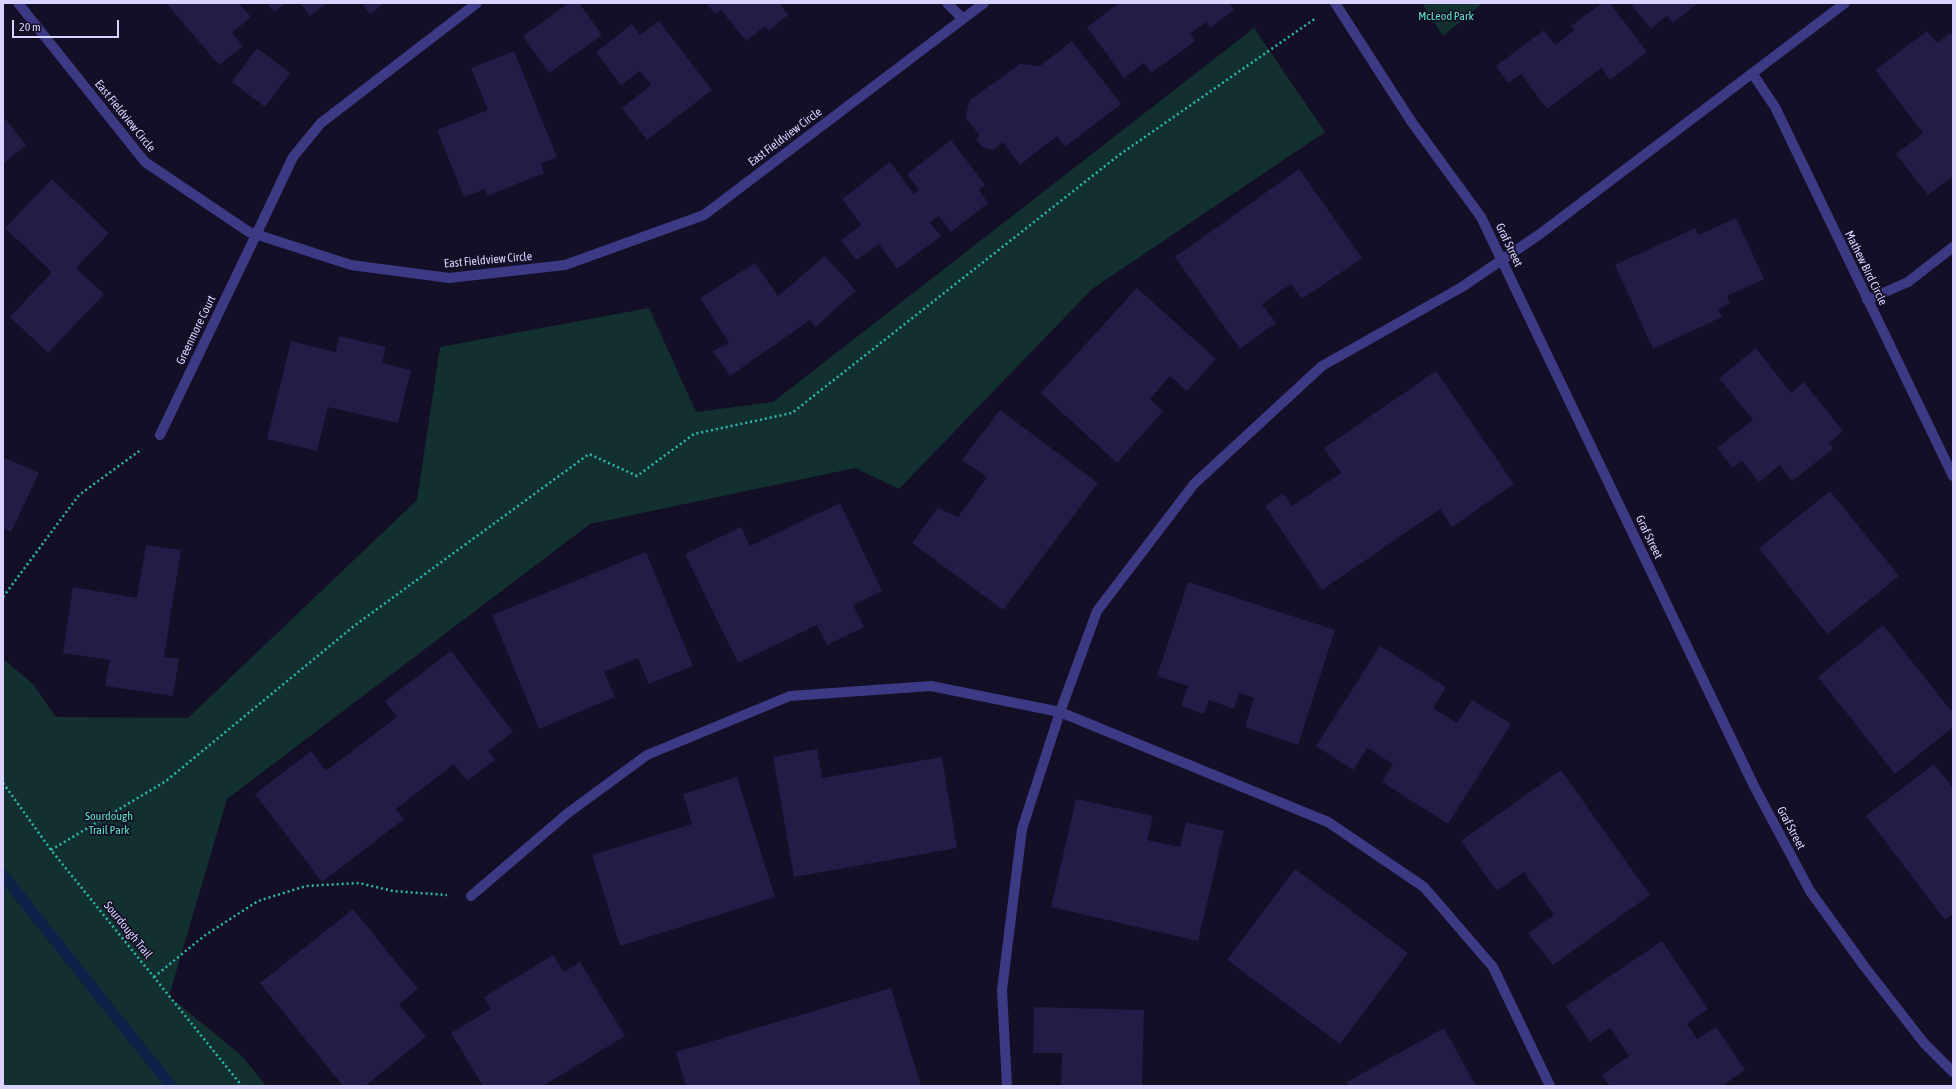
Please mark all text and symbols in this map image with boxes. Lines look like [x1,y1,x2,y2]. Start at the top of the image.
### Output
park label: McLeod Park [1418,9,1474,23]
scale bar [14,12,121,38]
text: 20 m [19,20,41,34]
street label: East Fieldview Circle [92,77,158,155]
street label: East Fieldview Circle [745,105,825,169]
street label: Graf Street [1492,221,1526,269]
street label: Mathew Bird Circle [1842,228,1890,308]
street label: East Fieldview Circle [443,249,533,271]
street label: Greenmore Court [173,293,219,367]
street label: Graf Street [1632,513,1666,561]
street label: Graf Street [1774,804,1808,852]
park label: Sourdough Trail Park [85,809,133,837]
street label: Sourdough Trail [101,899,155,961]

